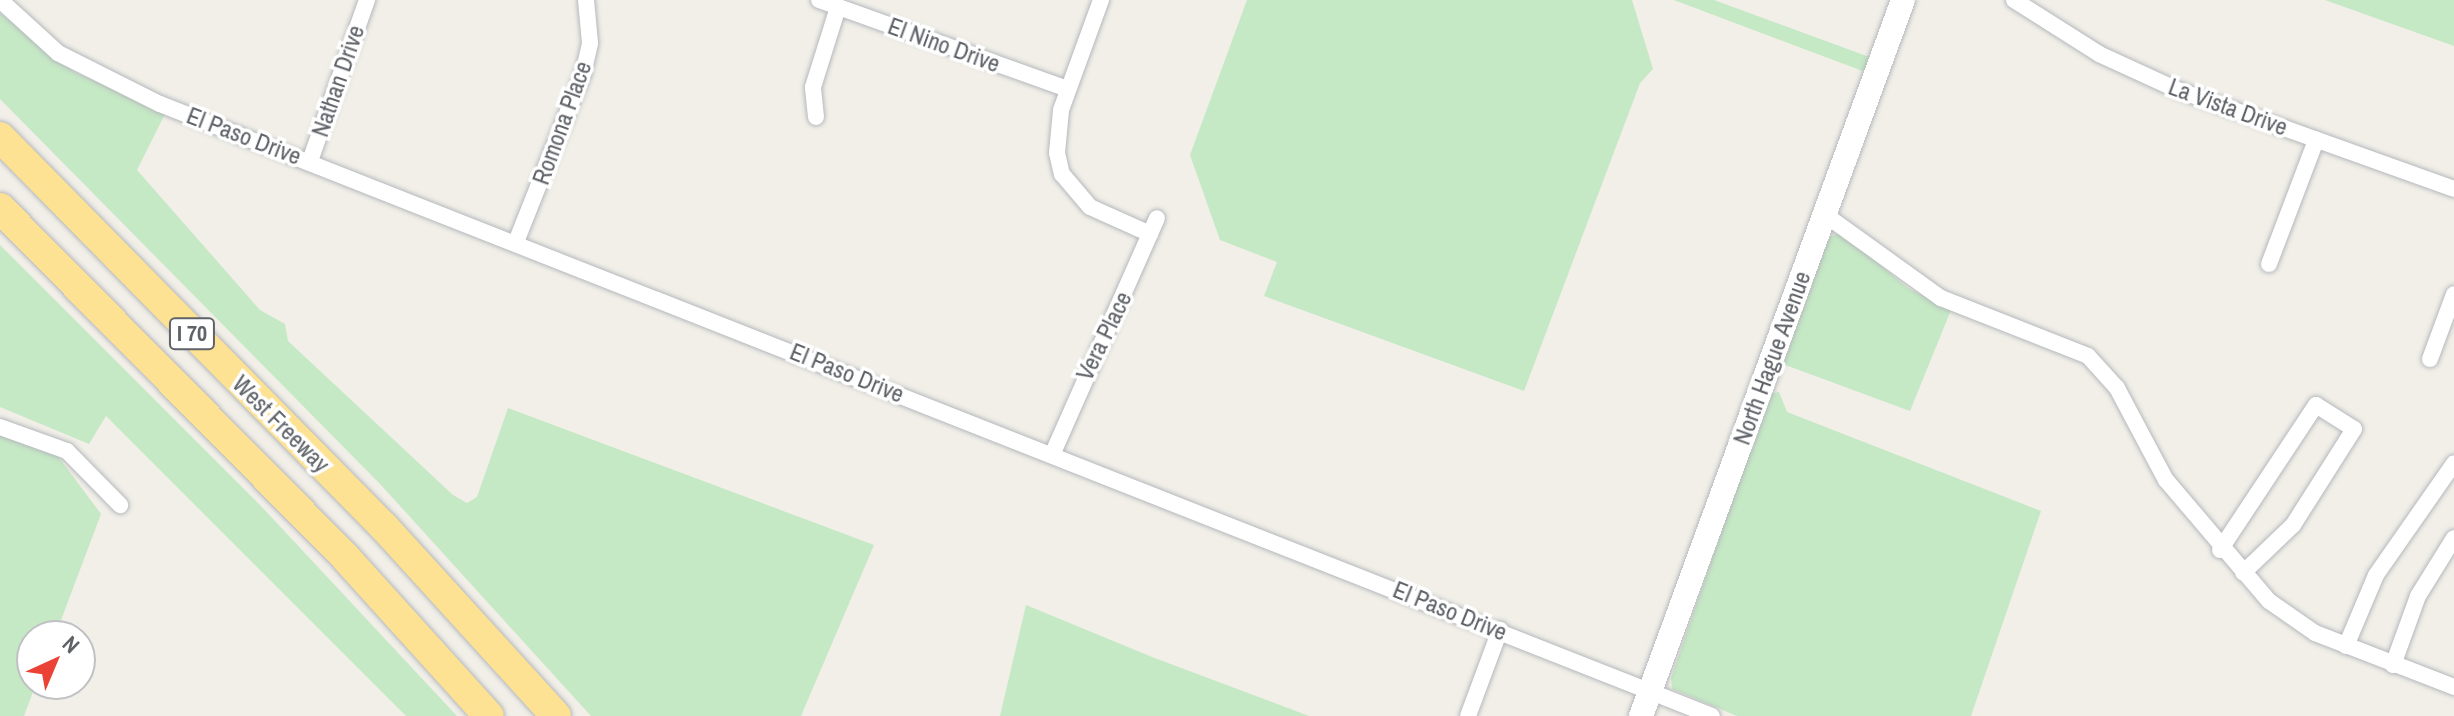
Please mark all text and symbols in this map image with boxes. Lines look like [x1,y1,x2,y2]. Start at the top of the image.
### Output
street label: El Nino Drive [884,11,1004,79]
street label: Nathan Drive [306,21,370,141]
street label: Romona Place [526,57,598,189]
street label: La Vista Drive [2165,72,2291,142]
street label: El Paso Drive [183,101,305,171]
street label: North Hague Avenue [1727,267,1817,449]
street label: Vera Place [1070,287,1138,385]
road number: I 70 [168,316,216,352]
street label: El Paso Drive [786,337,908,409]
street label: West Freeway [226,369,336,479]
street label: El Paso Drive [1389,575,1511,647]
north arrow [16,620,96,700]
text: N [56,629,86,659]

